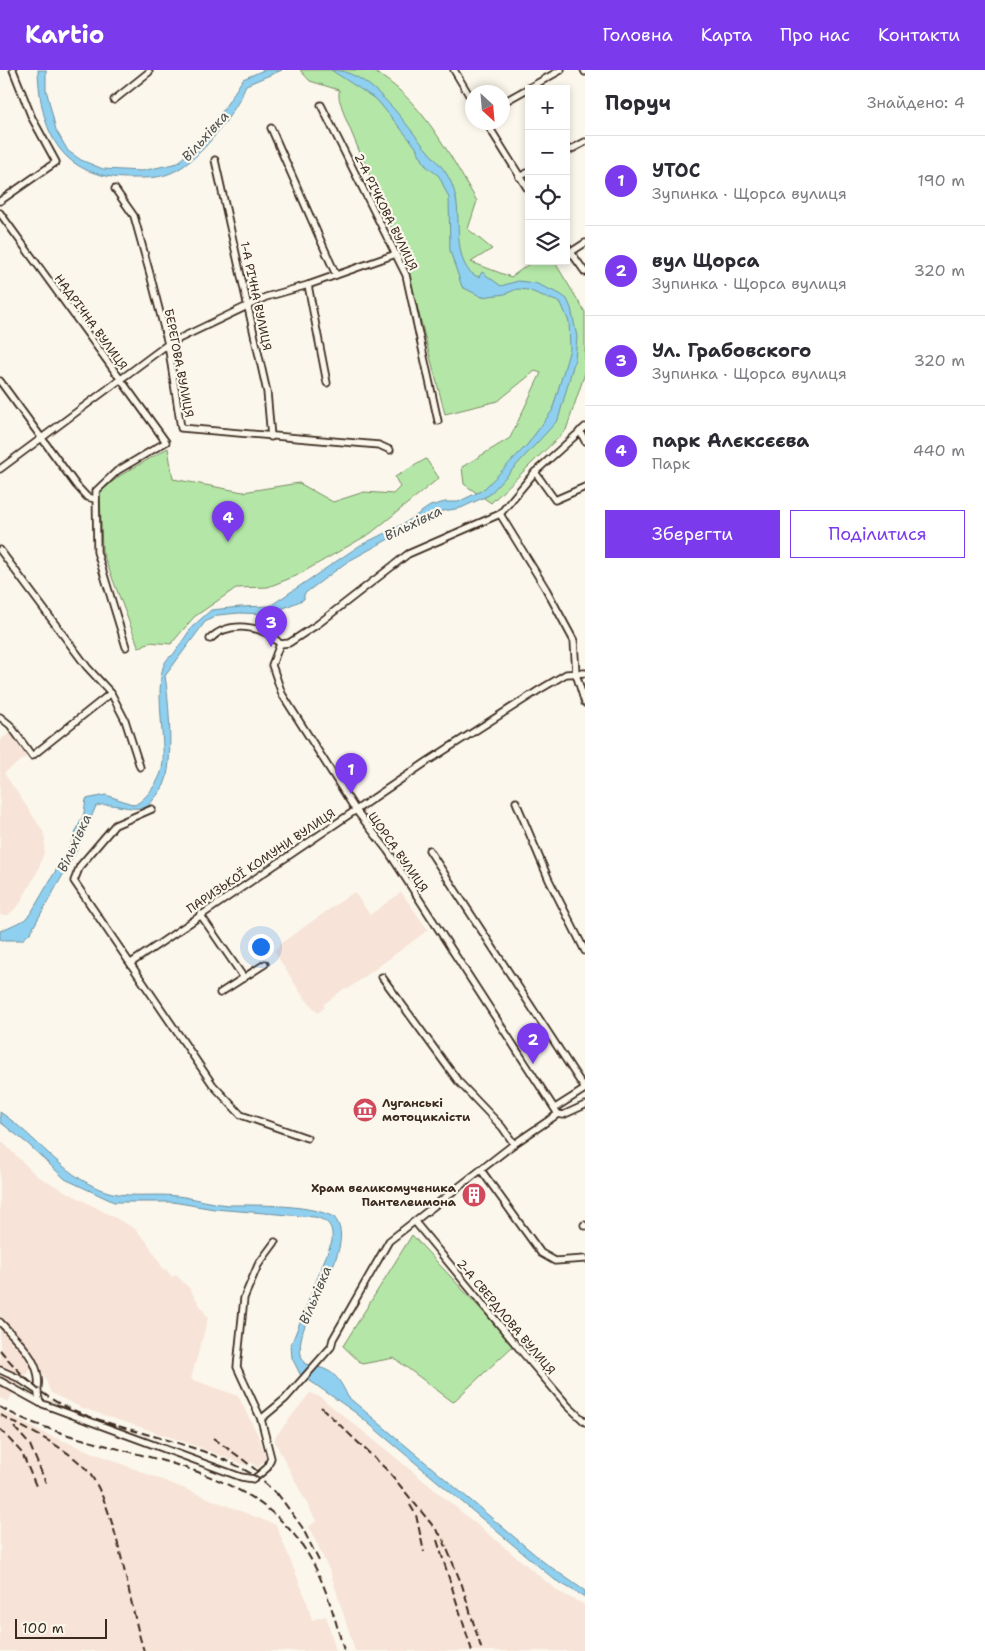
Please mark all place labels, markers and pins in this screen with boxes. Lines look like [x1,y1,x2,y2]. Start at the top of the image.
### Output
pin: 4 [212,501,244,542]
pin: 3 [255,606,287,647]
pin: 1 [335,753,367,794]
pin: 2 [517,1023,549,1064]
place label: Луганські мотоциклісти [382,1095,471,1125]
museum icon: Луганські мотоциклісти [352,1097,378,1123]
place label: Храм великомученика Пантелеимона [311,1180,457,1210]
building icon: Храм великомученика Пантелеимона [461,1182,487,1208]

